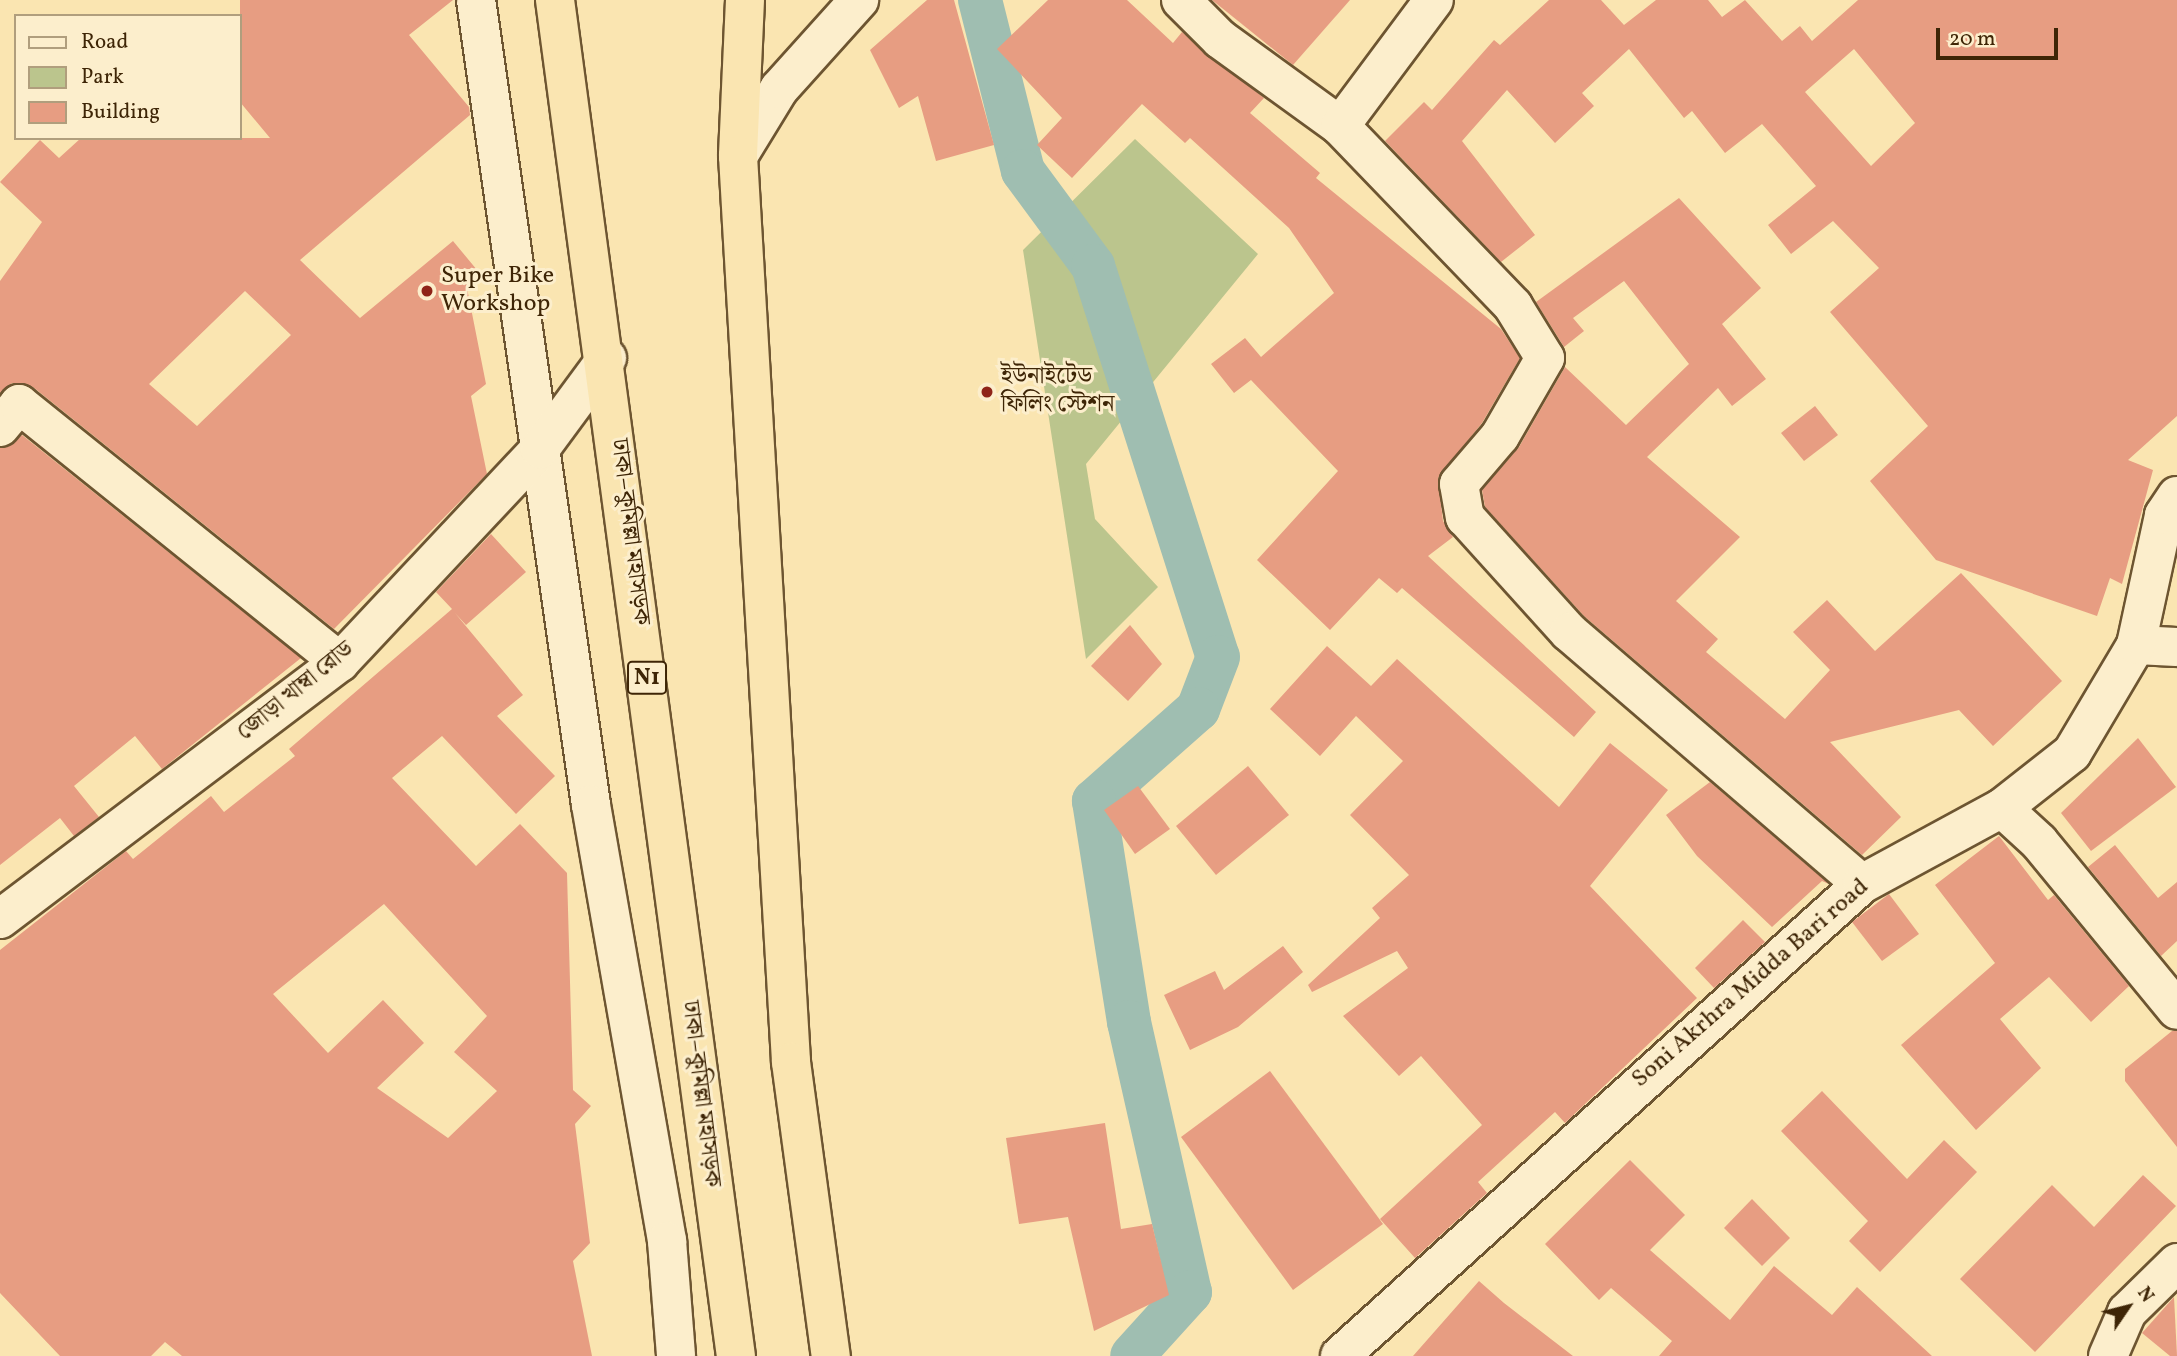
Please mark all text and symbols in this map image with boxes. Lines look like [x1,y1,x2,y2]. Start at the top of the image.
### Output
legend [14,14,242,140]
scale bar [1939,14,2062,58]
text: 20 m [1949,25,1995,54]
text: Road [81,28,128,57]
text: Park [81,63,124,92]
text: Building [81,98,160,127]
place label: Super Bike Workshop [441,263,554,319]
marker: Super Bike Workshop [419,283,435,299]
place label: ইউনাইটেড ফিলিং স্টেশন [1001,364,1115,420]
marker: ইউনাইটেড ফিলিং স্টেশন [979,384,995,400]
street label: ঢাকা–কুমিল্লা মহাসড়ক [603,437,655,627]
street label: জোড়া খাম্বা রোড [232,636,360,748]
road number: N1 [626,658,668,698]
street label: Soni Akrhra Midda Bari road [1627,873,1875,1095]
street label: ঢাকা–কুমিল্লা মহাসড়ক [674,999,726,1189]
north arrow [2093,1272,2163,1342]
text: N [2131,1282,2160,1308]

